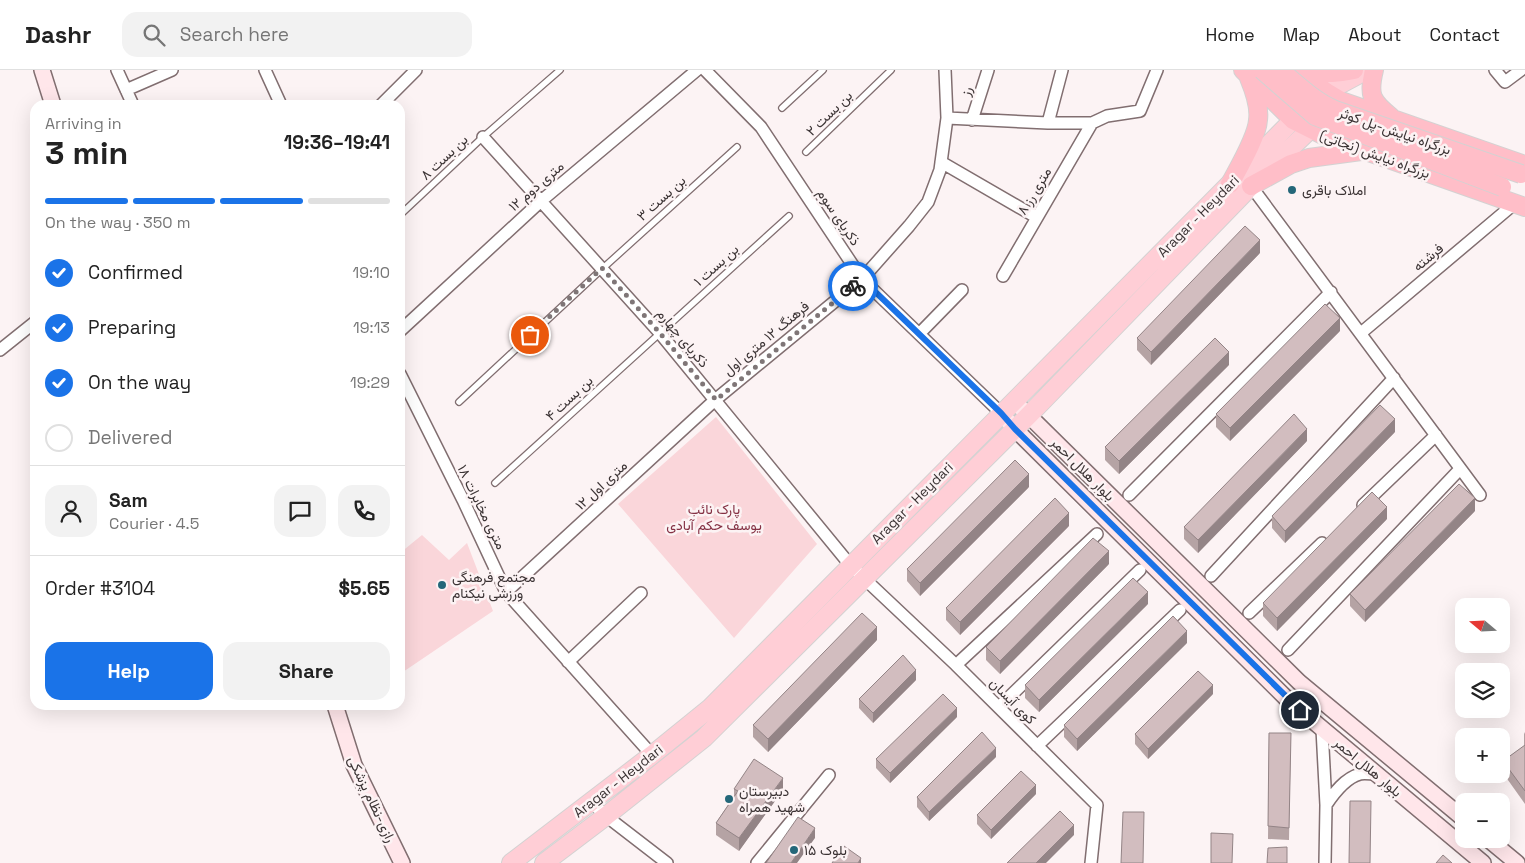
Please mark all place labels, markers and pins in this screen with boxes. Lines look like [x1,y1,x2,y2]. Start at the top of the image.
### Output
place label: املاک باقری [1302,181,1366,199]
marker: املاک باقری [1286,184,1298,196]
pin [509,314,551,356]
place label: مجتمع فرهنگی ورزشی نیکنام [452,568,535,602]
marker: مجتمع فرهنگی ورزشی نیکنام [436,579,448,591]
pin [1279,689,1321,731]
place label: دبیرستان شهید همراه [739,782,805,816]
marker: دبیرستان شهید همراه [723,793,735,805]
place label: بلوک ۱۵ [804,841,847,859]
marker: بلوک ۱۵ [788,844,800,856]

